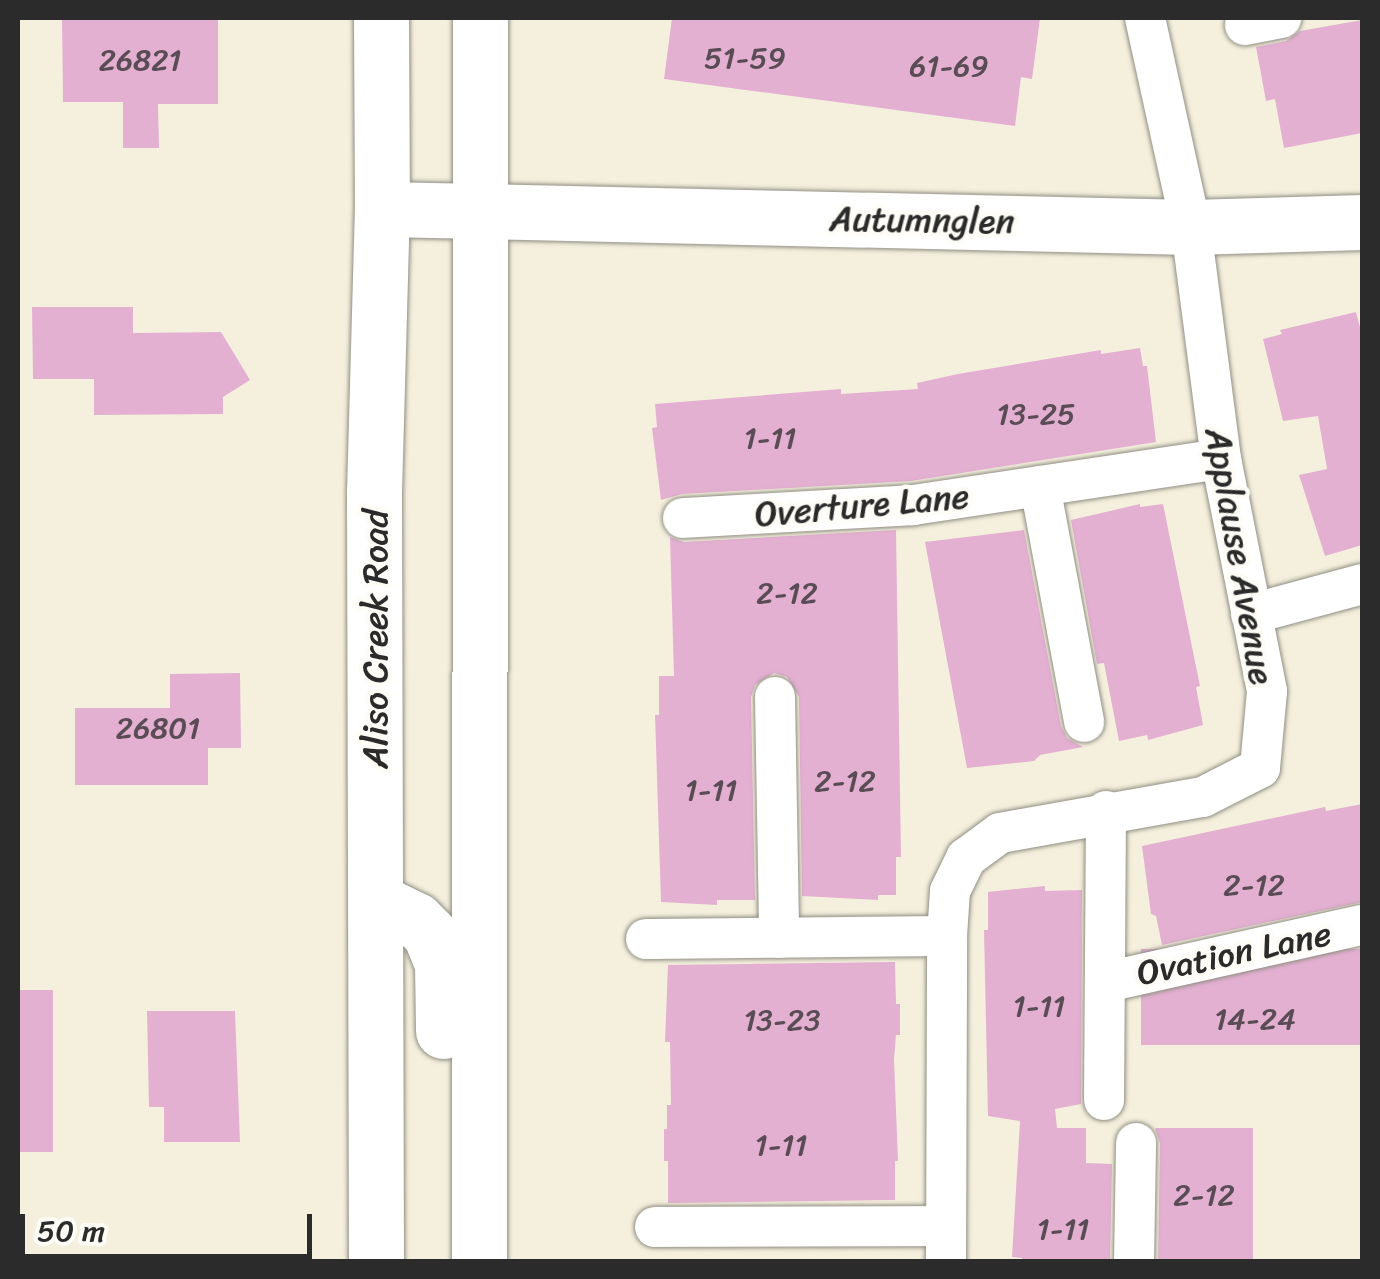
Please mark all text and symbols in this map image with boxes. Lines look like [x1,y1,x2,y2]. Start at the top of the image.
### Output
house number: 51-59 [704,40,786,76]
house number: 26821 [99,42,181,78]
house number: 61-69 [909,48,989,84]
street label: Autumnglen [829,197,1015,243]
house number: 13-25 [997,396,1075,432]
house number: 1-11 [744,420,796,456]
street label: Applause Avenue [1197,424,1283,688]
street label: Overture Lane [753,475,971,535]
street label: Aliso Creek Road [354,509,396,769]
house number: 2-12 [756,575,818,611]
house number: 26801 [116,710,200,746]
house number: 2-12 [814,763,876,799]
house number: 1-11 [685,772,737,808]
house number: 2-12 [1223,867,1285,903]
street label: Ovation Lane [1133,912,1335,994]
house number: 1-11 [1013,988,1065,1024]
house number: 14-24 [1214,1001,1296,1037]
house number: 13-23 [743,1002,821,1038]
house number: 1-11 [755,1127,807,1163]
house number: 2-12 [1173,1177,1235,1213]
scale bar [25,1194,318,1256]
text: 50 m [37,1204,105,1258]
house number: 1-11 [1037,1211,1089,1247]

